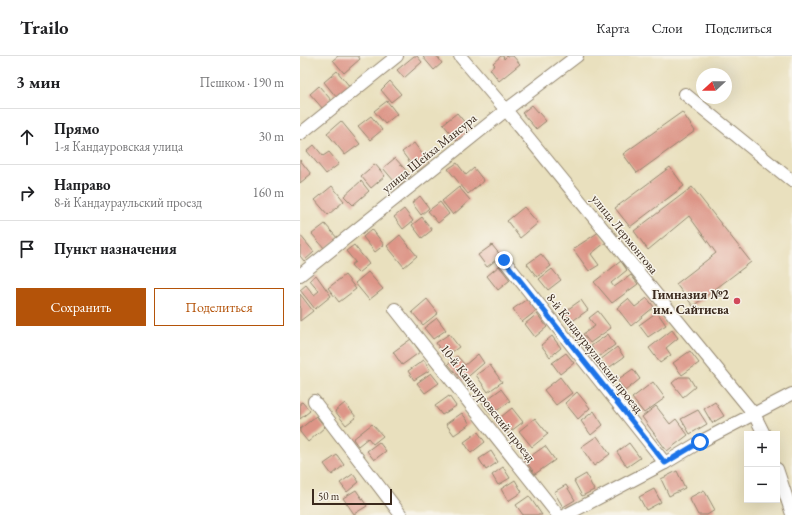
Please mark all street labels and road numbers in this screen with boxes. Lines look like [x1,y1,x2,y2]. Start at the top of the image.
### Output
street label: улица Шейха Мансура [378,109,481,197]
street label: улица Лермонтова [588,191,663,278]
street label: 8-й Кандаураульский проезд [543,289,647,417]
street label: 10-й Кандауровский проезд [437,341,539,465]

